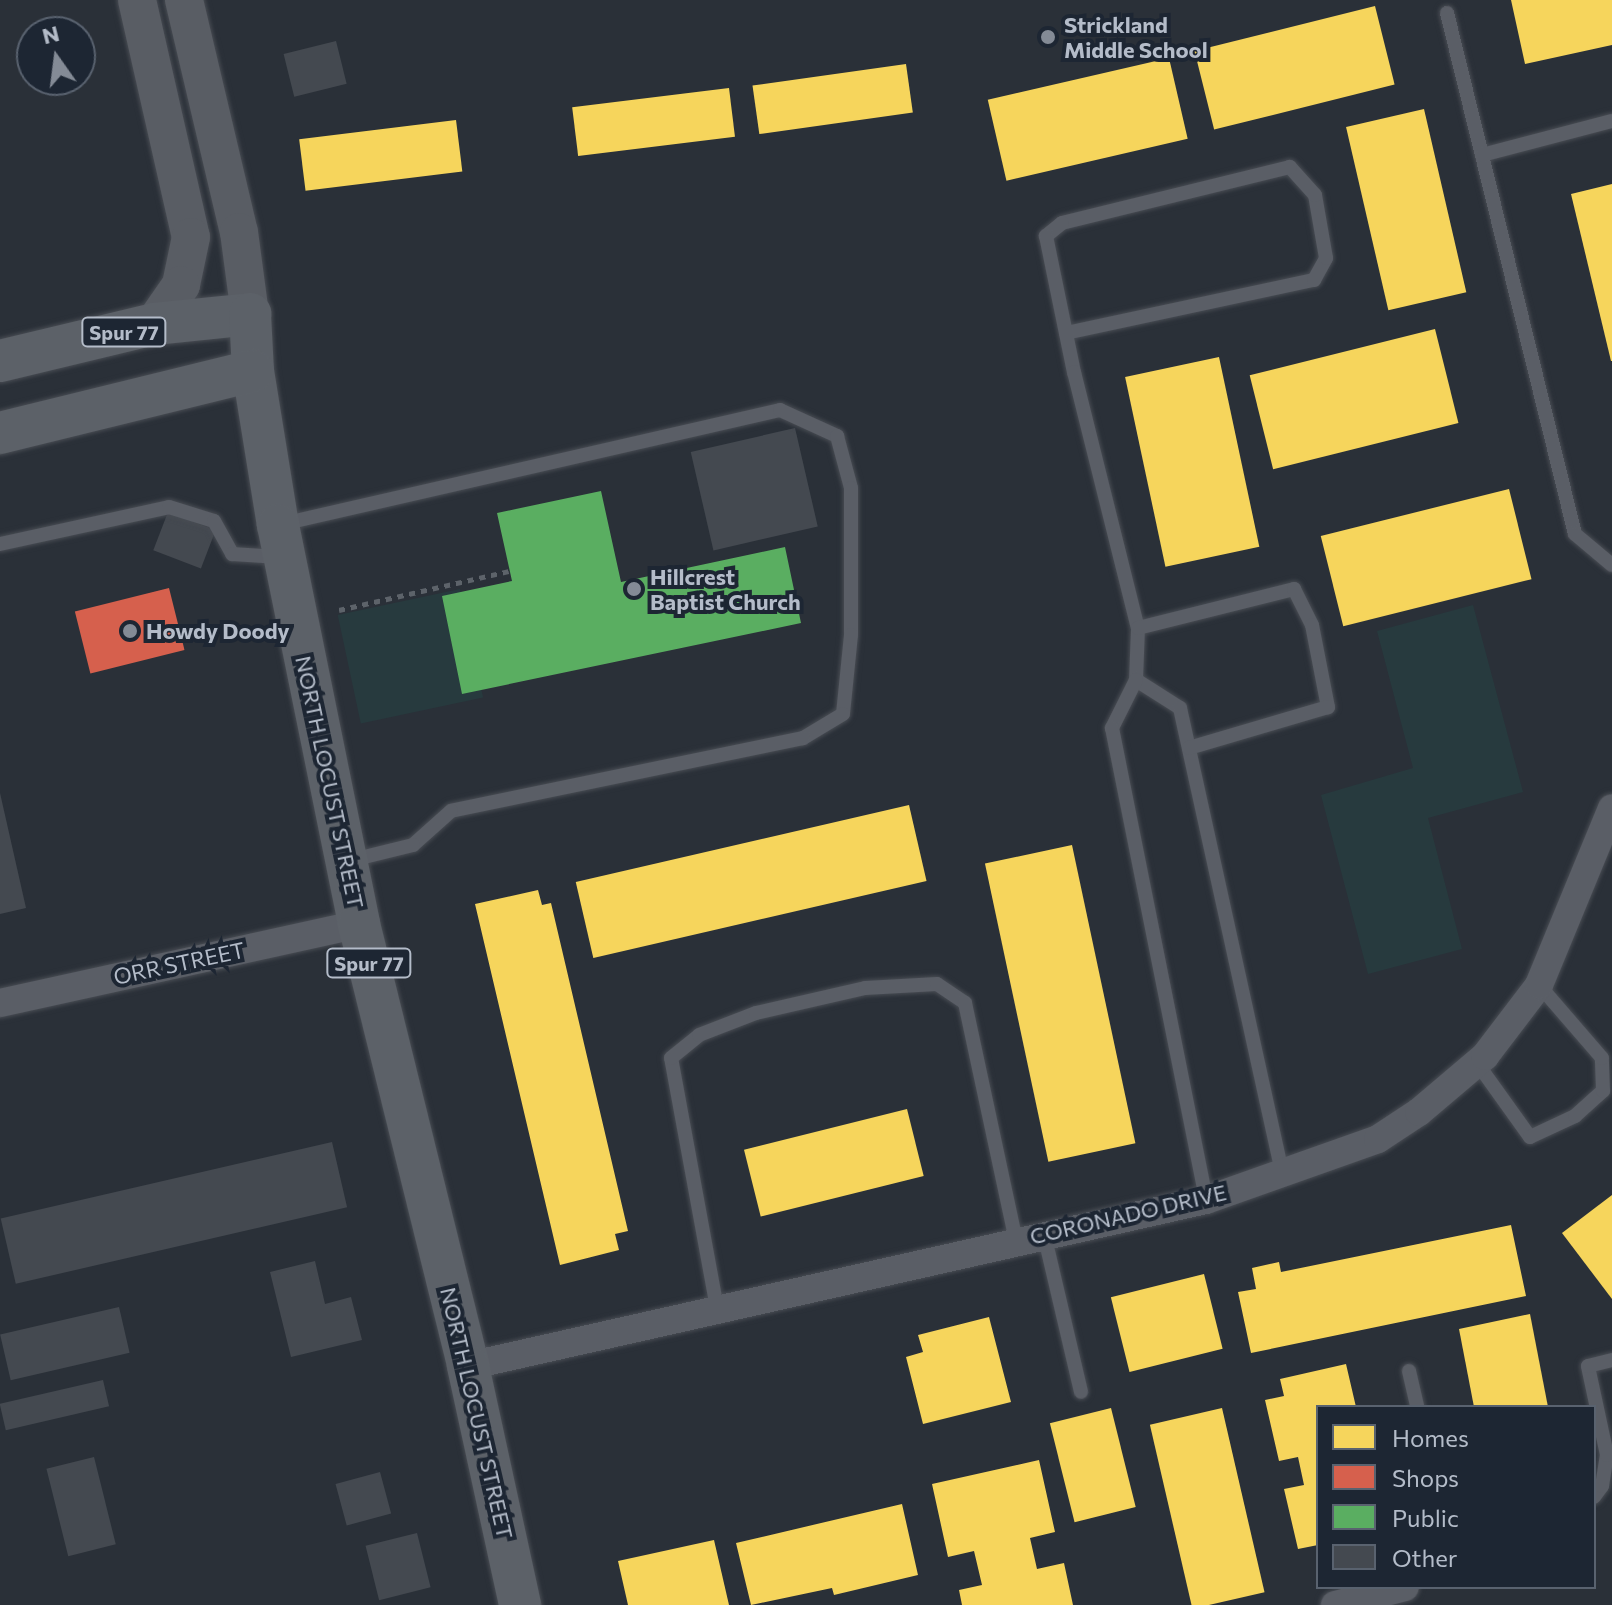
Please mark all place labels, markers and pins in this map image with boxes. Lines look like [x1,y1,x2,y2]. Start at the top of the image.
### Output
place label: Strickland Middle School [1064,11,1208,62]
marker: Strickland Middle School [1039,28,1057,46]
place label: Hillcrest Baptist Church [650,563,801,614]
marker: Hillcrest Baptist Church [625,580,643,598]
place label: Howdy Doody [146,618,290,644]
marker: Howdy Doody [121,622,139,640]

